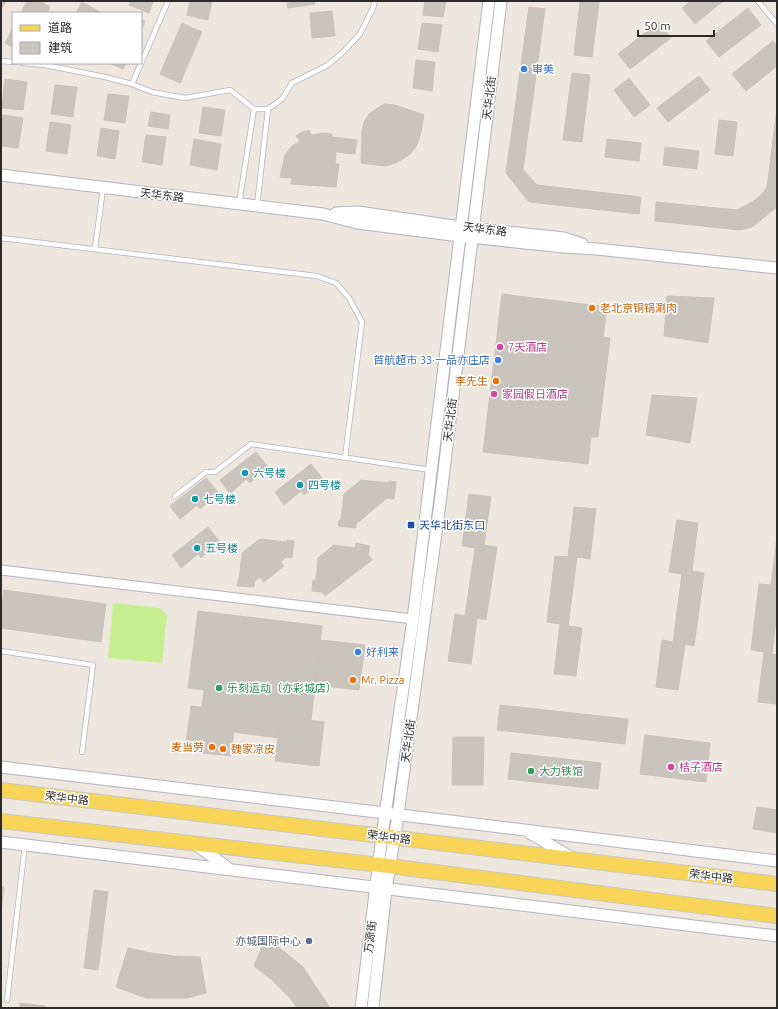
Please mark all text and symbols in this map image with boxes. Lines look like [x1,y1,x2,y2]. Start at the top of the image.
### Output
legend [12,12,142,64]
scale bar [638,12,714,38]
text: 50 m [644,19,671,32]
text: 道路 [48,21,72,34]
text: 建筑 [48,41,72,54]
place label: 审美 [532,63,554,75]
marker: 审美 [519,64,529,74]
street label: 天华北街 [480,75,498,121]
street label: 天华东路 [139,186,185,204]
street label: 天华东路 [462,220,508,238]
place label: 老北京铜锅涮肉 [600,302,677,314]
marker: 老北京铜锅涮肉 [587,303,597,313]
place label: 7天酒店 [508,341,547,353]
marker: 7天酒店 [495,342,505,352]
place label: 首航超市 33·一品亦庄店 [373,354,490,366]
marker: 首航超市 33·一品亦庄店 [493,355,503,365]
place label: 李先生 [455,375,488,387]
marker: 李先生 [491,376,501,386]
place label: 家园假日酒店 [502,388,568,400]
marker: 家园假日酒店 [489,389,499,399]
street label: 天华北街 [441,397,459,443]
place label: 六号楼 [253,467,286,479]
marker: 六号楼 [240,468,250,478]
place label: 四号楼 [308,479,341,491]
marker: 四号楼 [295,480,305,490]
place label: 七号楼 [203,493,236,505]
marker: 七号楼 [190,494,200,504]
place label: 天华北街东口 [419,519,485,531]
marker: 天华北街东口 [406,520,416,530]
place label: 五号楼 [205,542,238,554]
marker: 五号楼 [192,543,202,553]
place label: 好利来 [366,646,399,658]
marker: 好利来 [353,647,363,657]
place label: Mr. Pizza [361,674,404,686]
marker: Mr. Pizza [348,675,358,685]
place label: 乐刻运动（亦彩城店） [227,682,337,694]
marker: 乐刻运动（亦彩城店） [214,683,224,693]
street label: 天华北街 [399,718,417,764]
place label: 麦当劳 [171,741,204,753]
marker: 麦当劳 [207,742,217,752]
place label: 魏家凉皮 [231,743,275,755]
marker: 魏家凉皮 [218,744,228,754]
place label: 桔子酒店 [679,761,723,773]
marker: 桔子酒店 [666,762,676,772]
place label: 大力铁馆 [539,765,583,777]
marker: 大力铁馆 [526,766,536,776]
street label: 荣华中路 [44,789,90,807]
street label: 荣华中路 [366,828,412,846]
street label: 荣华中路 [688,867,734,885]
street label: 万源街 [362,920,378,954]
place label: 亦城国际中心 [235,935,301,947]
marker: 亦城国际中心 [304,936,314,946]

